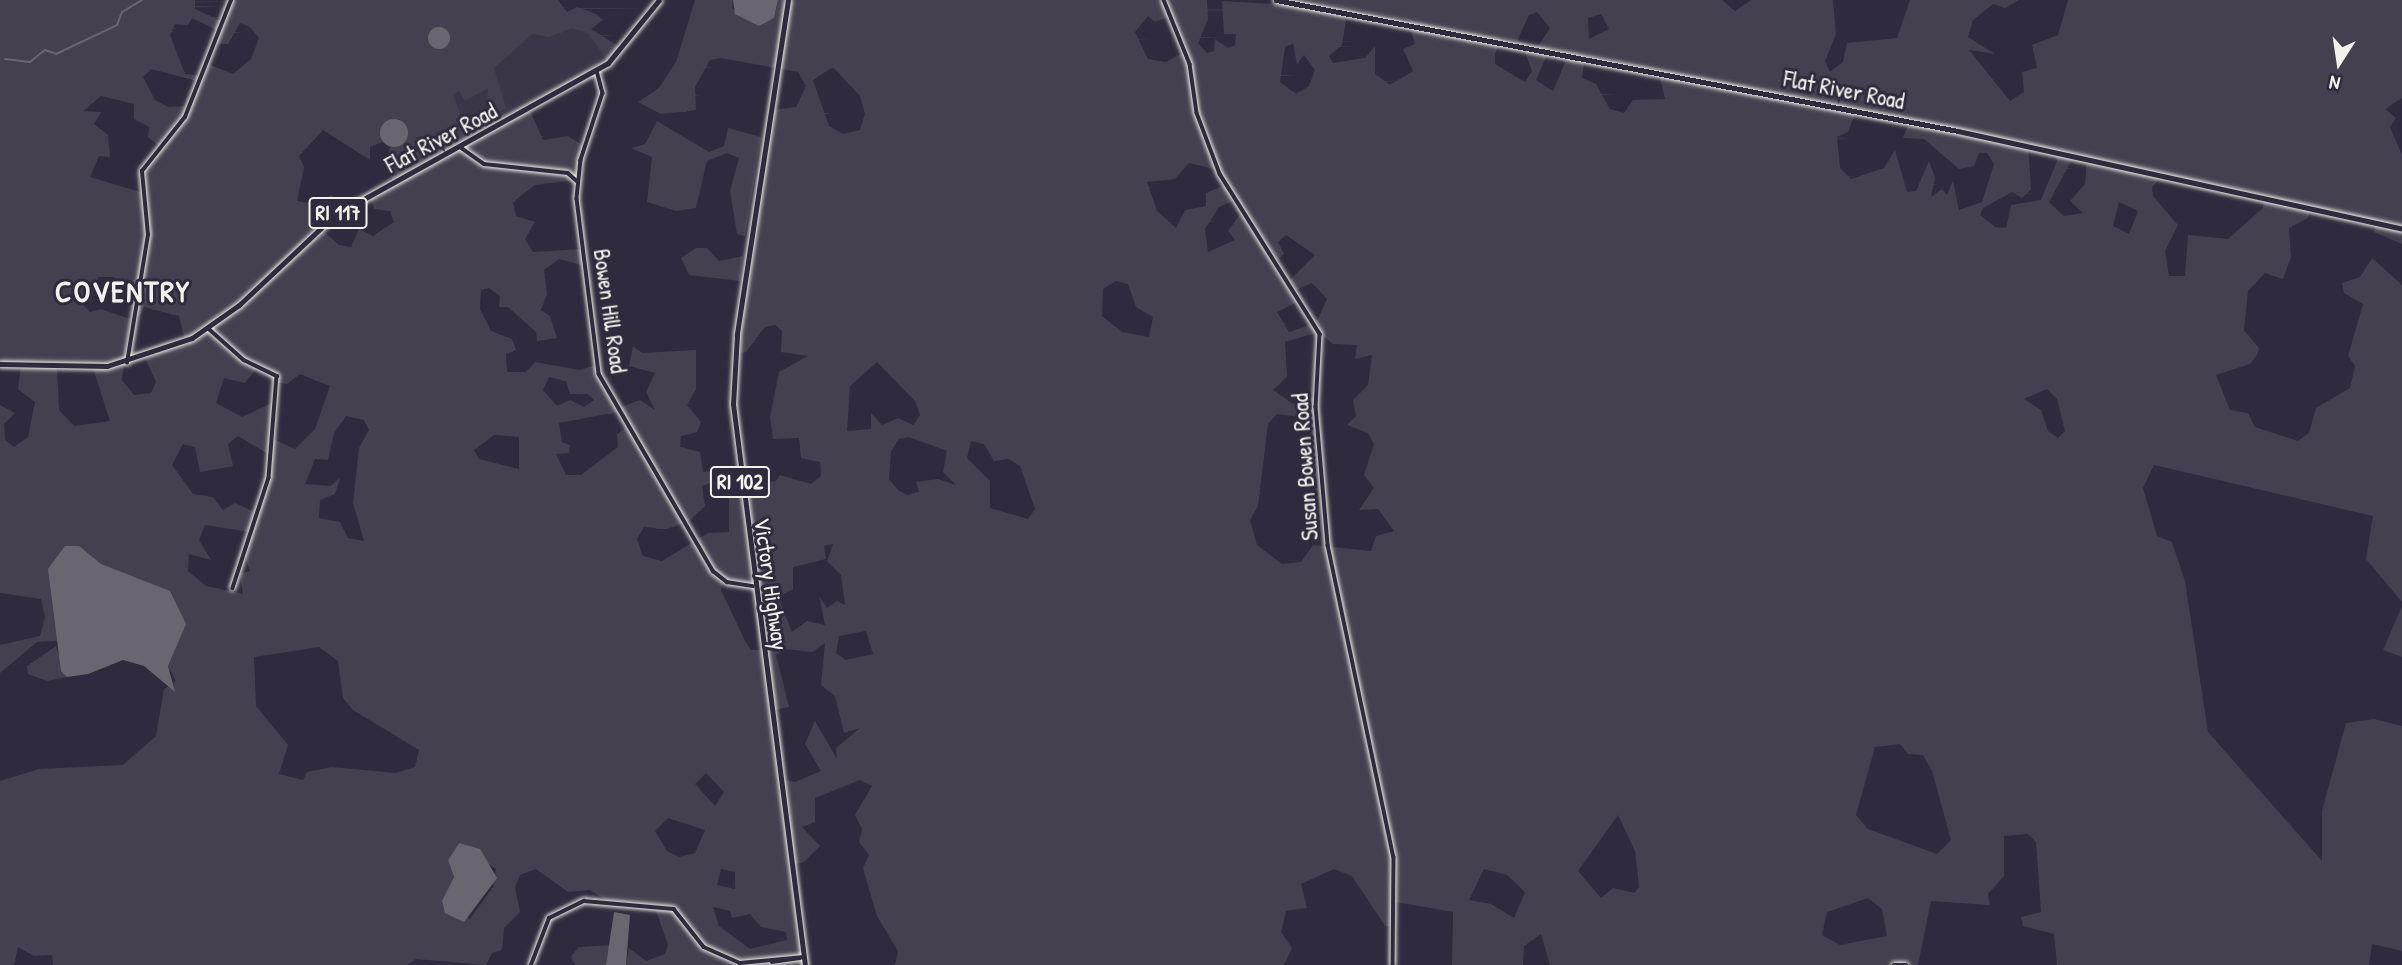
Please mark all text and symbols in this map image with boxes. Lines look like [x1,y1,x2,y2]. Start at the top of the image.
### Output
north arrow [2304,28,2374,98]
street label: Flat River Road [1781,65,1907,115]
text: N [2327,70,2342,97]
street label: Flat River Road [380,97,502,179]
road number: RI 117 [308,196,368,230]
street label: Bowen Hill Road [588,247,632,375]
district label: COVENTRY [56,273,190,309]
street label: Susan Bowen Road [1286,393,1324,541]
road number: RI 102 [708,464,772,500]
street label: Victory Highway [748,516,794,652]

